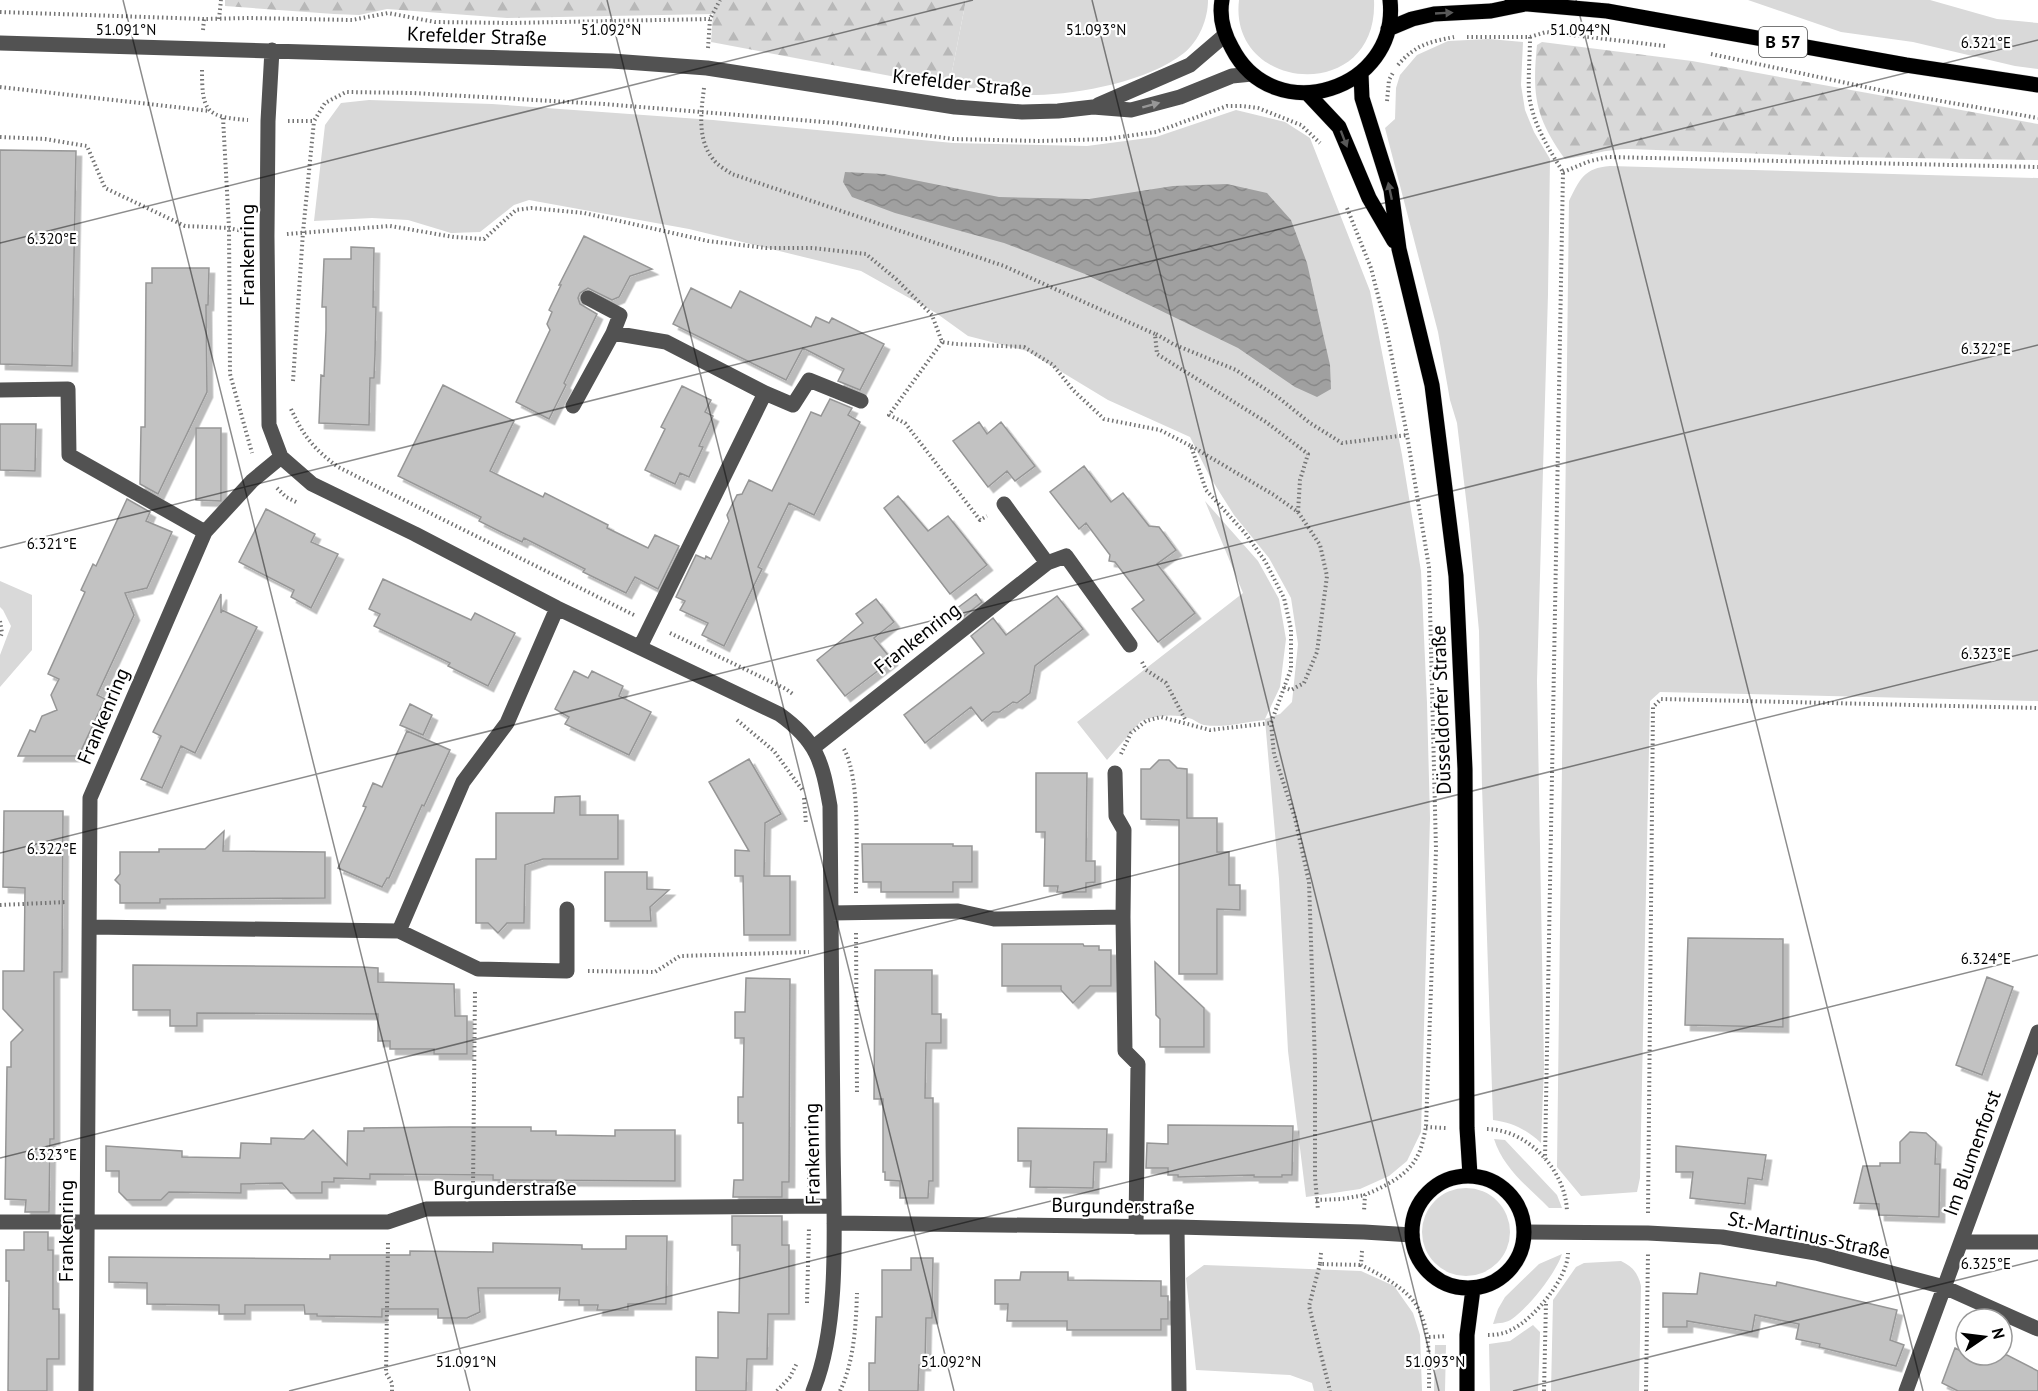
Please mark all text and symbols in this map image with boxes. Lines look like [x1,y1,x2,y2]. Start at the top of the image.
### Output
one-way arrow [1435,9,1454,18]
text: 51.091°N [96,20,156,39]
text: 51.092°N [581,20,641,39]
text: 51.093°N [1066,20,1126,39]
text: 51.094°N [1550,20,1610,39]
street label: Krefelder Straße [407,21,547,51]
road number: B 57 [1759,27,1807,57]
text: 6.321°E [1961,33,2011,52]
street label: Krefelder Straße [891,63,1033,103]
one-way arrow [1142,99,1160,109]
one-way arrow [1339,130,1349,148]
one-way arrow [1385,181,1394,200]
street label: Frankenring [234,204,260,306]
text: 6.320°E [27,229,77,248]
text: 6.322°E [1961,339,2011,358]
text: 6.321°E [27,534,77,553]
street label: Frankenring [869,596,965,680]
street label: Düsseldorfer Straße [1425,625,1457,795]
text: 6.323°E [1961,644,2011,663]
street label: Frankenring [71,664,135,768]
text: 6.322°E [27,839,77,858]
text: 6.324°E [1961,949,2011,968]
street label: Im Blumenforst [1937,1086,2007,1219]
street label: Frankenring [798,1103,826,1205]
text: 6.323°E [27,1145,77,1164]
street label: Burgunderstraße [433,1175,577,1201]
street label: Frankenring [53,1180,79,1282]
street label: Burgunderstraße [1051,1192,1195,1220]
street label: St.-Martinus-Straße [1725,1205,1893,1265]
text: 6.325°E [1961,1254,2011,1273]
north arrow [1954,1307,2014,1367]
text: N [1988,1326,2010,1341]
text: 51.091°N [436,1352,496,1371]
text: 51.092°N [921,1352,981,1371]
text: 51.093°N [1405,1352,1465,1371]

